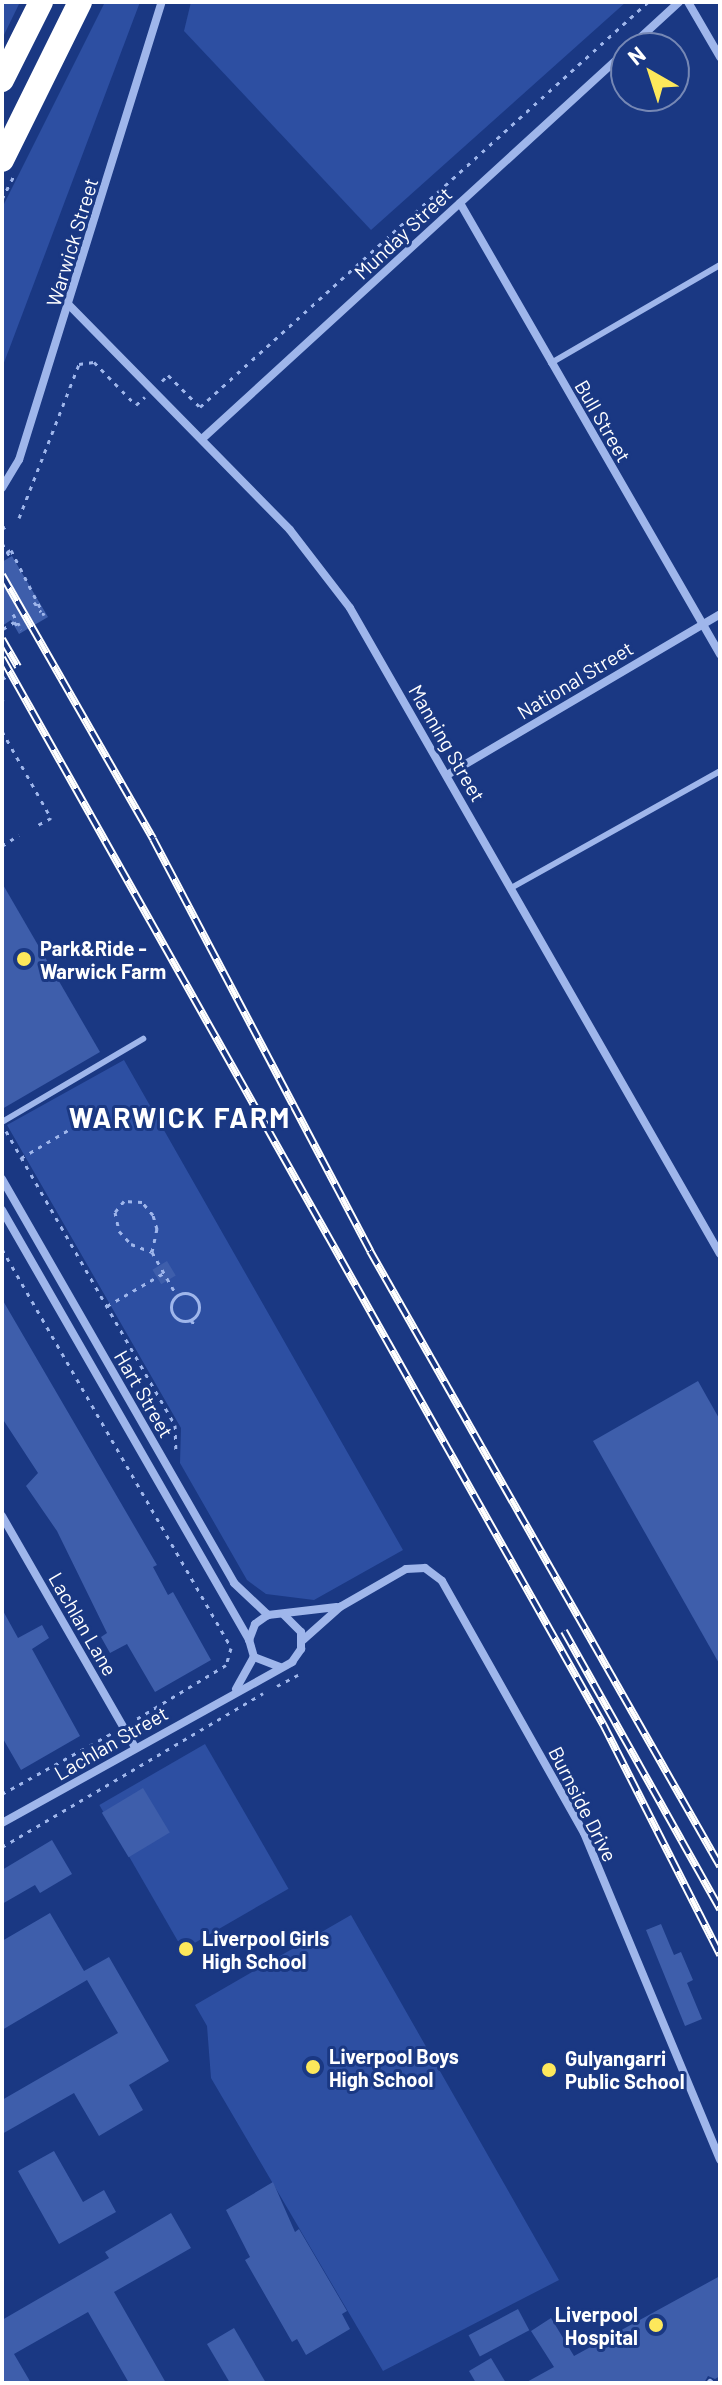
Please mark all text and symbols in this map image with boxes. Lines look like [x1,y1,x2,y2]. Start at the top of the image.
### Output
north arrow [610,32,690,112]
text: N [622,40,650,70]
street label: Warwick Street [41,175,103,309]
street label: Munday Street [349,182,457,284]
street label: Bull Street [570,376,636,466]
street label: National Street [513,636,637,724]
street label: Manning Street [404,680,490,806]
place label: Park&Ride - Warwick Farm [40,936,166,983]
marker: Park&Ride - Warwick Farm [15,950,33,968]
district label: WARWICK FARM [69,1100,291,1134]
street label: Hart Street [109,1346,179,1442]
street label: Lachlan Lane [44,1568,122,1680]
street label: Lachlan Street [50,1701,172,1785]
street label: Burnside Drive [544,1742,622,1866]
place label: Liverpool Girls High School [202,1926,329,1973]
marker: Liverpool Girls High School [177,1940,195,1958]
place label: Liverpool Boys High School [329,2044,459,2091]
place label: Gulyangarri Public School [565,2046,685,2093]
marker: Liverpool Boys High School [304,2058,322,2076]
marker: Gulyangarri Public School [540,2061,558,2079]
place label: Liverpool Hospital [555,2302,638,2349]
marker: Liverpool Hospital [645,2314,667,2336]

